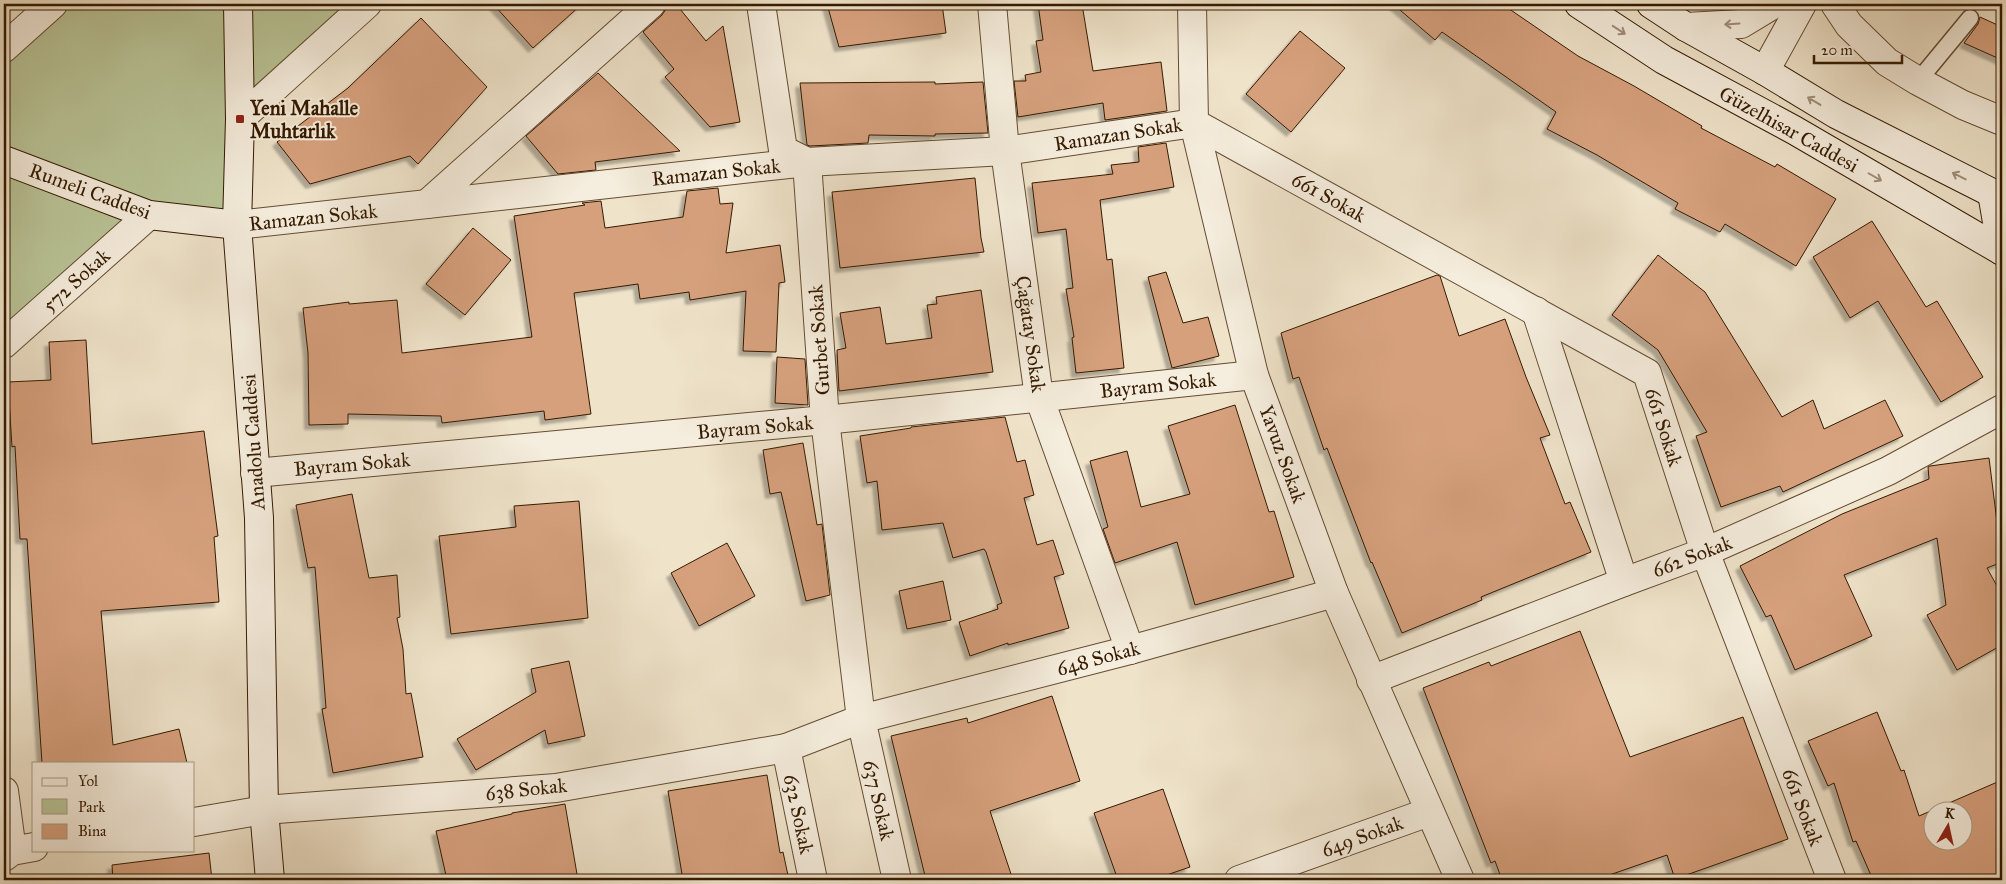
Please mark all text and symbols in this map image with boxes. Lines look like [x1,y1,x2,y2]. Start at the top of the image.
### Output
one-way arrow [1725,19,1741,29]
one-way arrow [1612,26,1626,36]
scale bar [1814,32,1901,64]
text: 20 m [1821,41,1853,59]
street label: Güzelhisar Caddesi [1715,81,1863,177]
place label: Yeni Mahalle Muhtarlık [249,96,359,143]
one-way arrow [1808,96,1822,106]
street label: Ramazan Sokak [1052,112,1184,156]
marker: Yeni Mahalle Muhtarlık [234,113,246,125]
street label: Ramazan Sokak [650,153,782,191]
street label: Rumeli Caddesi [26,158,155,224]
street label: 661 Sokak [1288,167,1371,228]
one-way arrow [1951,171,1966,181]
one-way arrow [1867,173,1882,183]
street label: Ramazan Sokak [247,198,379,236]
street label: 572 Sokak [37,243,115,317]
street label: Çağatay Sokak [1010,274,1051,395]
street label: Gurbet Sokak [803,283,835,396]
street label: Bayram Sokak [1099,367,1218,403]
street label: Anadolu Caddesi [236,373,270,512]
street label: 661 Sokak [1640,385,1688,470]
street label: Yavuz Sokak [1254,402,1312,507]
street label: Bayram Sokak [696,410,815,444]
street label: Bayram Sokak [293,447,412,481]
street label: 662 Sokak [1649,530,1736,582]
street label: 648 Sokak [1054,635,1143,681]
street label: 637 Sokak [858,757,900,843]
legend [32,762,195,852]
street label: 661 Sokak [1777,765,1829,850]
text: Yol [78,772,99,790]
street label: 632 Sokak [779,772,819,857]
street label: 638 Sokak [484,773,569,805]
text: Park [78,798,105,816]
north arrow [1924,802,1974,852]
text: K [1944,804,1957,823]
street label: 649 Sokak [1318,810,1407,862]
text: Bina [78,822,107,840]

